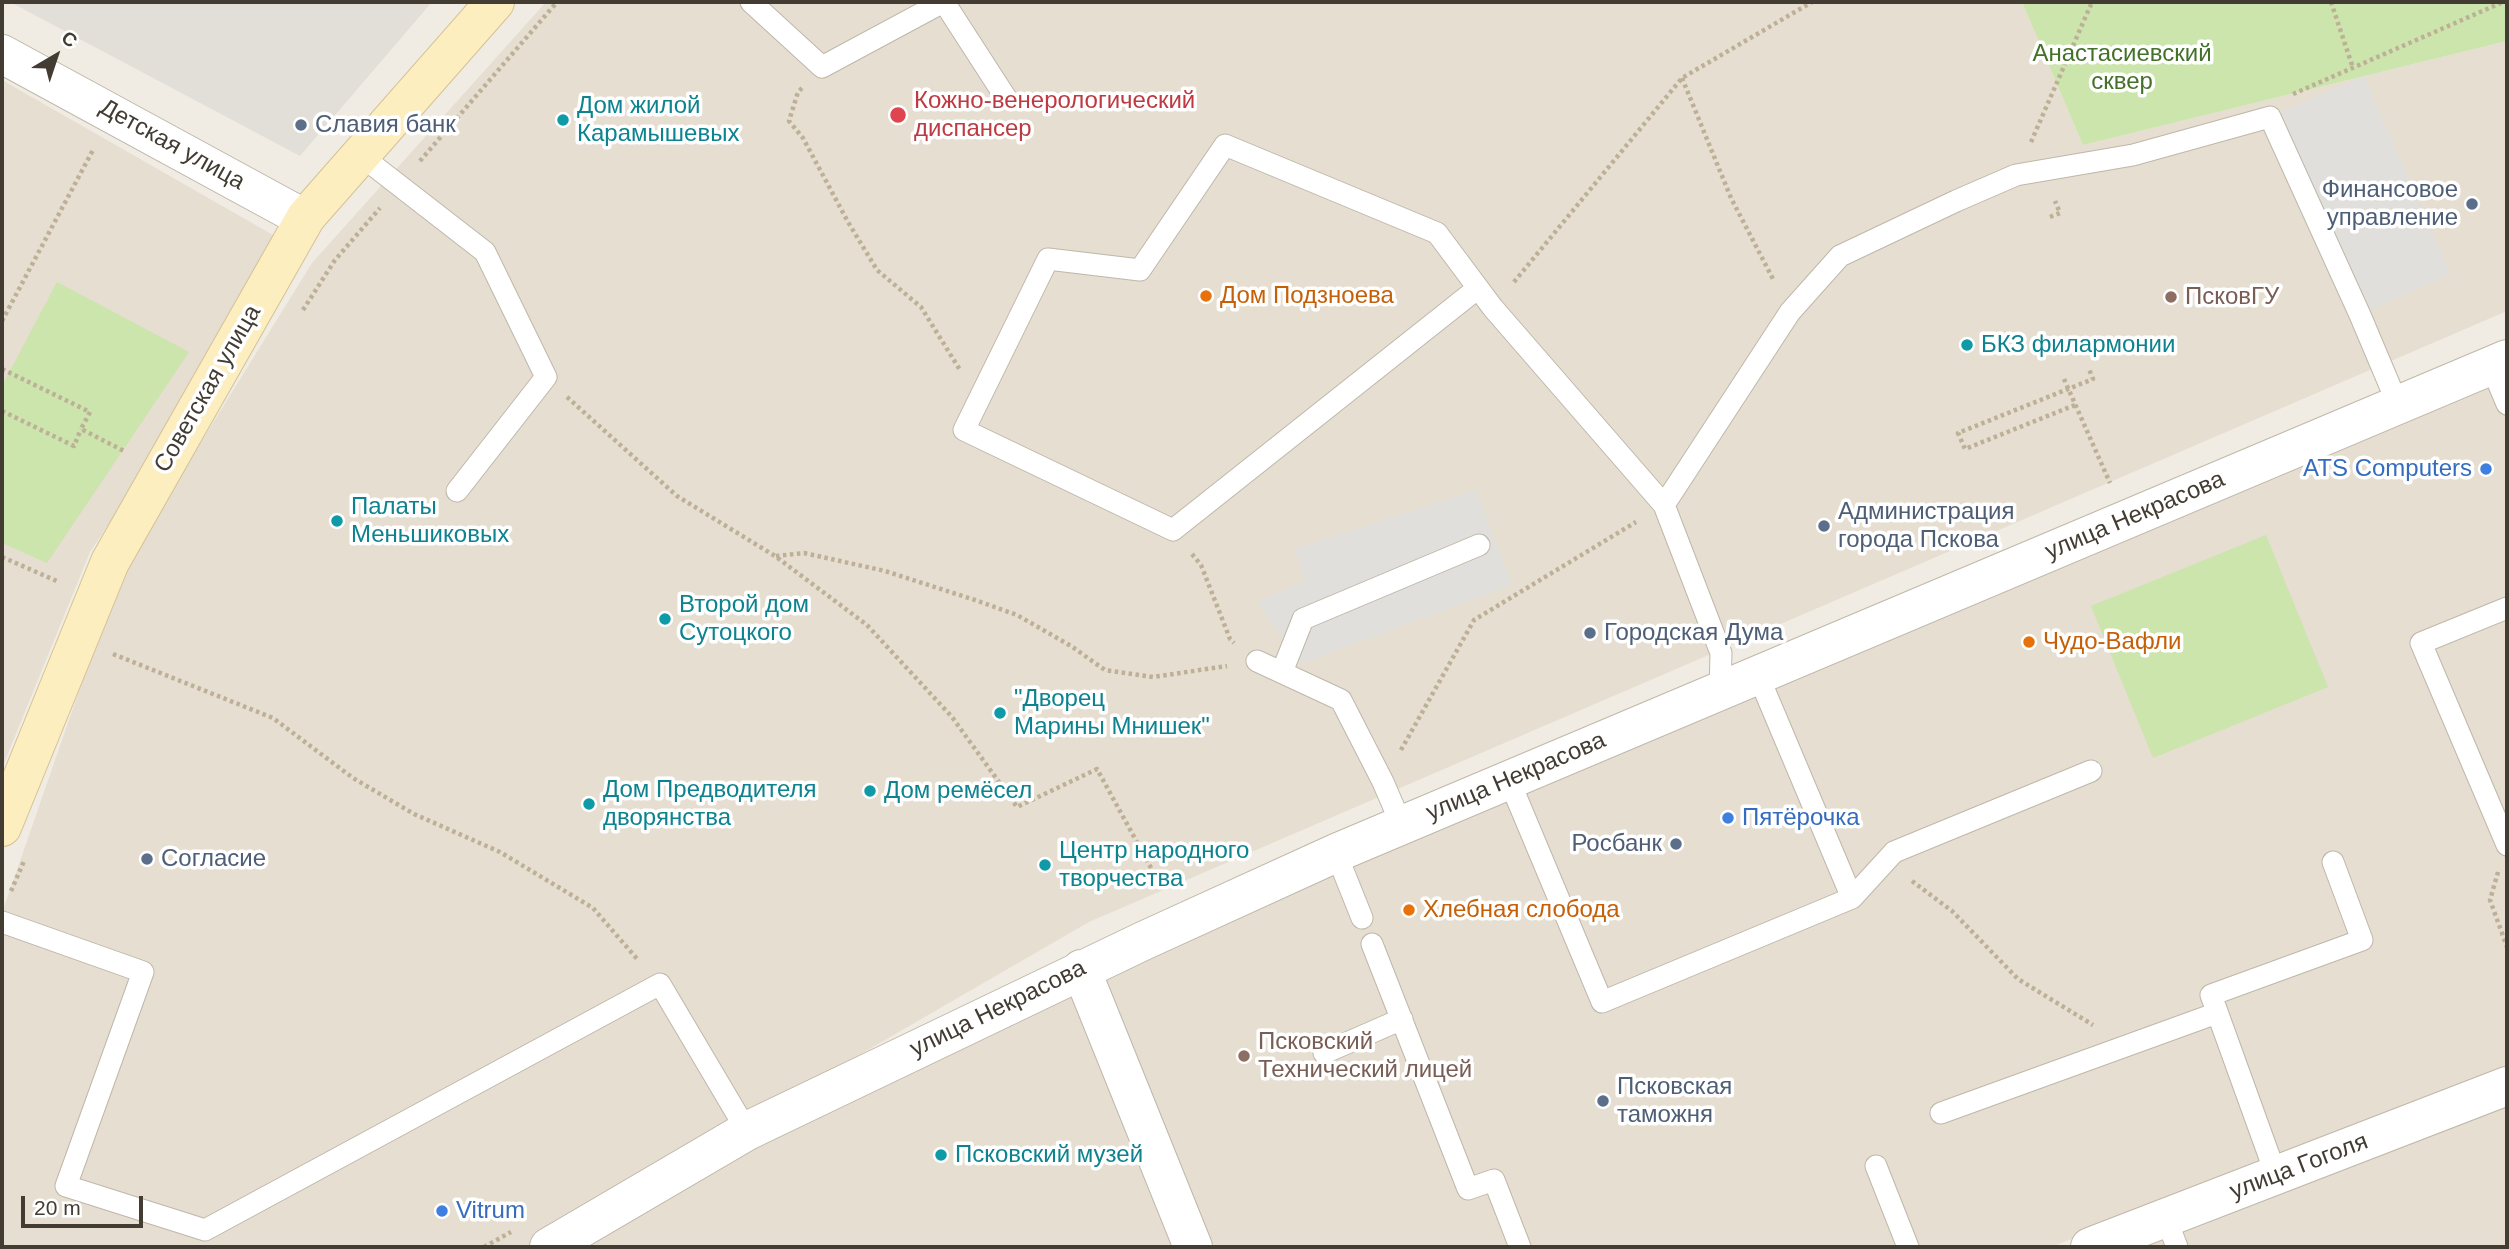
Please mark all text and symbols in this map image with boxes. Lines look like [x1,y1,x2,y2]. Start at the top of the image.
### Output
north arrow [21,21,91,91]
text: С [58,27,81,52]
park label: Анастасиевский сквер [2032,40,2212,96]
place label: Кожно-венерологический диспансер [914,87,1195,143]
place label: Дом жилой Карамышевых [577,92,739,148]
street label: Детская улица [94,93,250,197]
marker: Кожно-венерологический диспансер [888,105,908,125]
place label: Славия банк [315,111,456,139]
marker: Дом жилой Карамышевых [555,112,571,128]
marker: Славия банк [293,117,309,133]
place label: Финансовое управление [2322,176,2458,232]
marker: Финансовое управление [2464,196,2480,212]
place label: Дом Подзноева [1220,282,1394,310]
place label: ПсковГУ [2185,283,2279,311]
marker: Дом Подзноева [1198,288,1214,304]
marker: ПсковГУ [2163,289,2179,305]
street label: Советская улица [148,300,268,478]
place label: БКЗ филармонии [1981,331,2175,359]
marker: БКЗ филармонии [1959,337,1975,353]
place label: ATS Computers [2303,455,2472,483]
marker: ATS Computers [2478,461,2494,477]
street label: улица Некрасова [2041,465,2229,567]
place label: Палаты Меньшиковых [351,493,509,549]
place label: Администрация города Пскова [1838,498,2014,554]
marker: Палаты Меньшиковых [329,513,345,529]
marker: Администрация города Пскова [1816,518,1832,534]
place label: Второй дом Сутоцкого [679,591,809,647]
marker: Второй дом Сутоцкого [657,611,673,627]
place label: Городская Дума [1604,619,1783,647]
marker: Городская Дума [1582,625,1598,641]
place label: Чудо-Вафли [2043,628,2182,656]
marker: Чудо-Вафли [2021,634,2037,650]
place label: "Дворец Марины Мнишек" [1014,685,1210,741]
marker: "Дворец Марины Мнишек" [992,705,1008,721]
street label: улица Некрасова [1422,726,1610,828]
place label: Дом Предводителя дворянства [603,776,816,832]
place label: Дом ремёсел [884,777,1032,805]
marker: Дом ремёсел [862,783,878,799]
marker: Дом Предводителя дворянства [581,796,597,812]
place label: Пятёрочка [1742,804,1860,832]
marker: Пятёрочка [1720,810,1736,826]
place label: Росбанк [1571,830,1662,858]
marker: Росбанк [1668,836,1684,852]
place label: Центр народного творчества [1059,837,1249,893]
place label: Согласие [161,845,266,873]
marker: Согласие [139,851,155,867]
marker: Центр народного творчества [1037,857,1053,873]
place label: Хлебная слобода [1423,896,1620,924]
marker: Хлебная слобода [1401,902,1417,918]
street label: улица Некрасова [905,954,1091,1064]
place label: Псковский Технический лицей [1258,1028,1472,1084]
marker: Псковский Технический лицей [1236,1048,1252,1064]
place label: Псковская таможня [1617,1073,1732,1129]
marker: Псковская таможня [1595,1093,1611,1109]
street label: улица Гоголя [2226,1127,2372,1207]
place label: Псковский музей [955,1141,1143,1169]
marker: Псковский музей [933,1147,949,1163]
scale bar [24,1182,147,1226]
text: 20 m [34,1196,81,1219]
place label: Vitrum [456,1197,525,1225]
marker: Vitrum [434,1203,450,1219]

